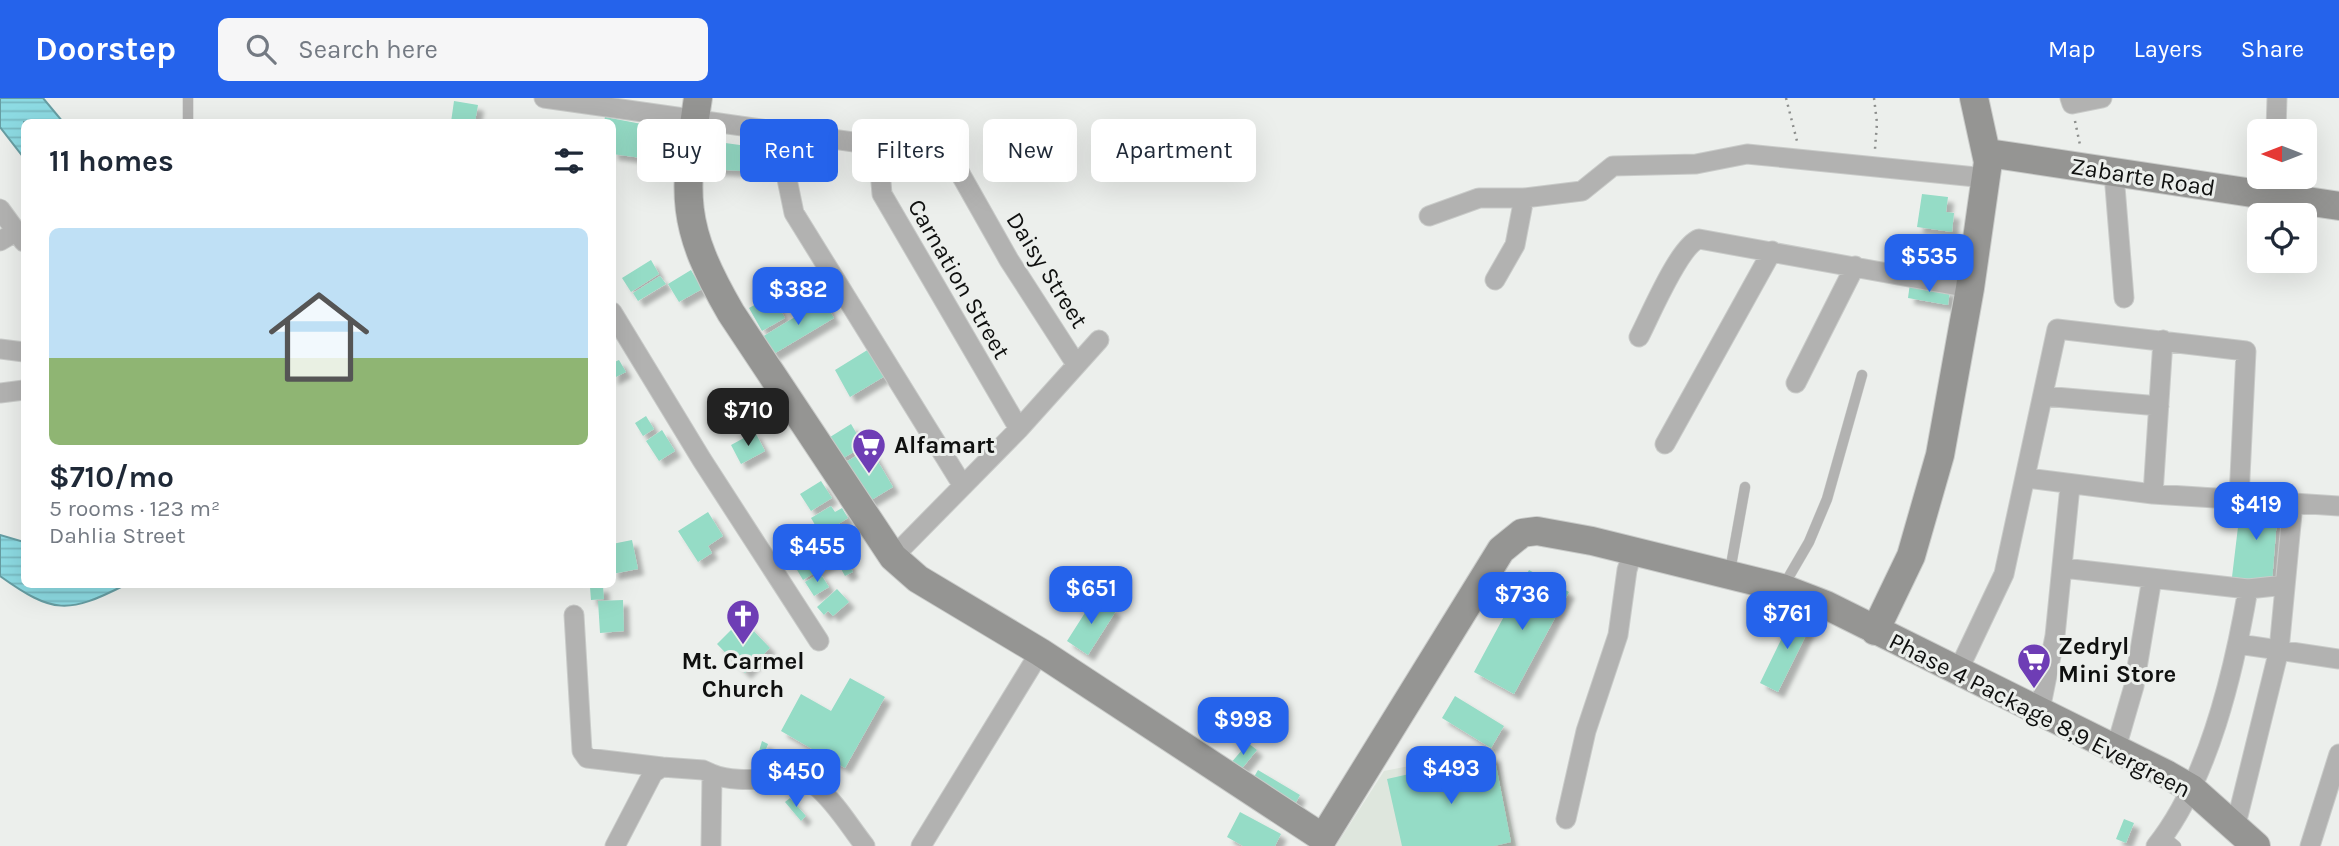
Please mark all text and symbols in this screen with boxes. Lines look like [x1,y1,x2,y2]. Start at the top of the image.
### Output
search box [218,18,708,81]
text: Doorstep [35,30,176,68]
icon: search [242,30,280,68]
text: Search here [298,34,438,65]
text: Map [2048,35,2096,63]
text: Layers [2134,35,2203,63]
text: Share [2241,35,2304,63]
chip: Buy [637,119,726,182]
chip: Rent [740,119,838,182]
chip: Filters [852,119,969,182]
chip: New [983,119,1077,182]
chip: Apartment [1091,119,1256,182]
north arrow [2247,119,2317,189]
map controls [2247,119,2317,273]
icon: filters [550,142,588,180]
text: 11 homes [49,143,174,179]
street label: Zabarte Road [2069,152,2217,202]
street label: Carnation Street [902,194,1016,364]
button: locate [2247,203,2317,273]
street label: Daisy Street [1000,207,1094,333]
pin: $535 [1888,234,1970,294]
text: $535 [1901,243,1957,270]
pin: $382 [757,268,839,327]
icon: home [256,274,382,400]
text: $382 [769,276,827,303]
pin: $710 [707,388,789,448]
text: $710 [723,397,773,424]
supermarket icon: Alfamart [850,426,888,475]
place label: Alfamart [894,431,995,459]
text: $710/mo [49,459,174,495]
pin: $419 [2215,482,2297,542]
text: $419 [2230,491,2282,518]
text: 5 rooms · 123 m² [49,495,220,522]
text: Dahlia Street [49,522,185,549]
pin: $455 [776,524,858,584]
text: $455 [789,533,845,560]
pin: $651 [1050,566,1132,626]
pin: $736 [1481,573,1563,632]
text: $651 [1065,575,1117,602]
text: $736 [1494,581,1550,608]
pin: $761 [1746,592,1828,651]
church icon: Mt. Carmel Church [724,597,762,646]
text: $761 [1762,600,1812,627]
street label: Phase 4 Package 8,9 Evergreen [1884,627,2196,803]
place label: Zedryl Mini Store [2058,632,2176,688]
supermarket icon: Zedryl Mini Store [2015,641,2053,690]
place label: Mt. Carmel Church [681,647,805,703]
pin: $998 [1202,698,1284,757]
text: $998 [1214,706,1272,733]
pin: $493 [1410,746,1492,806]
pin: $450 [755,750,837,809]
text: $493 [1422,755,1480,782]
text: $450 [767,758,825,785]

